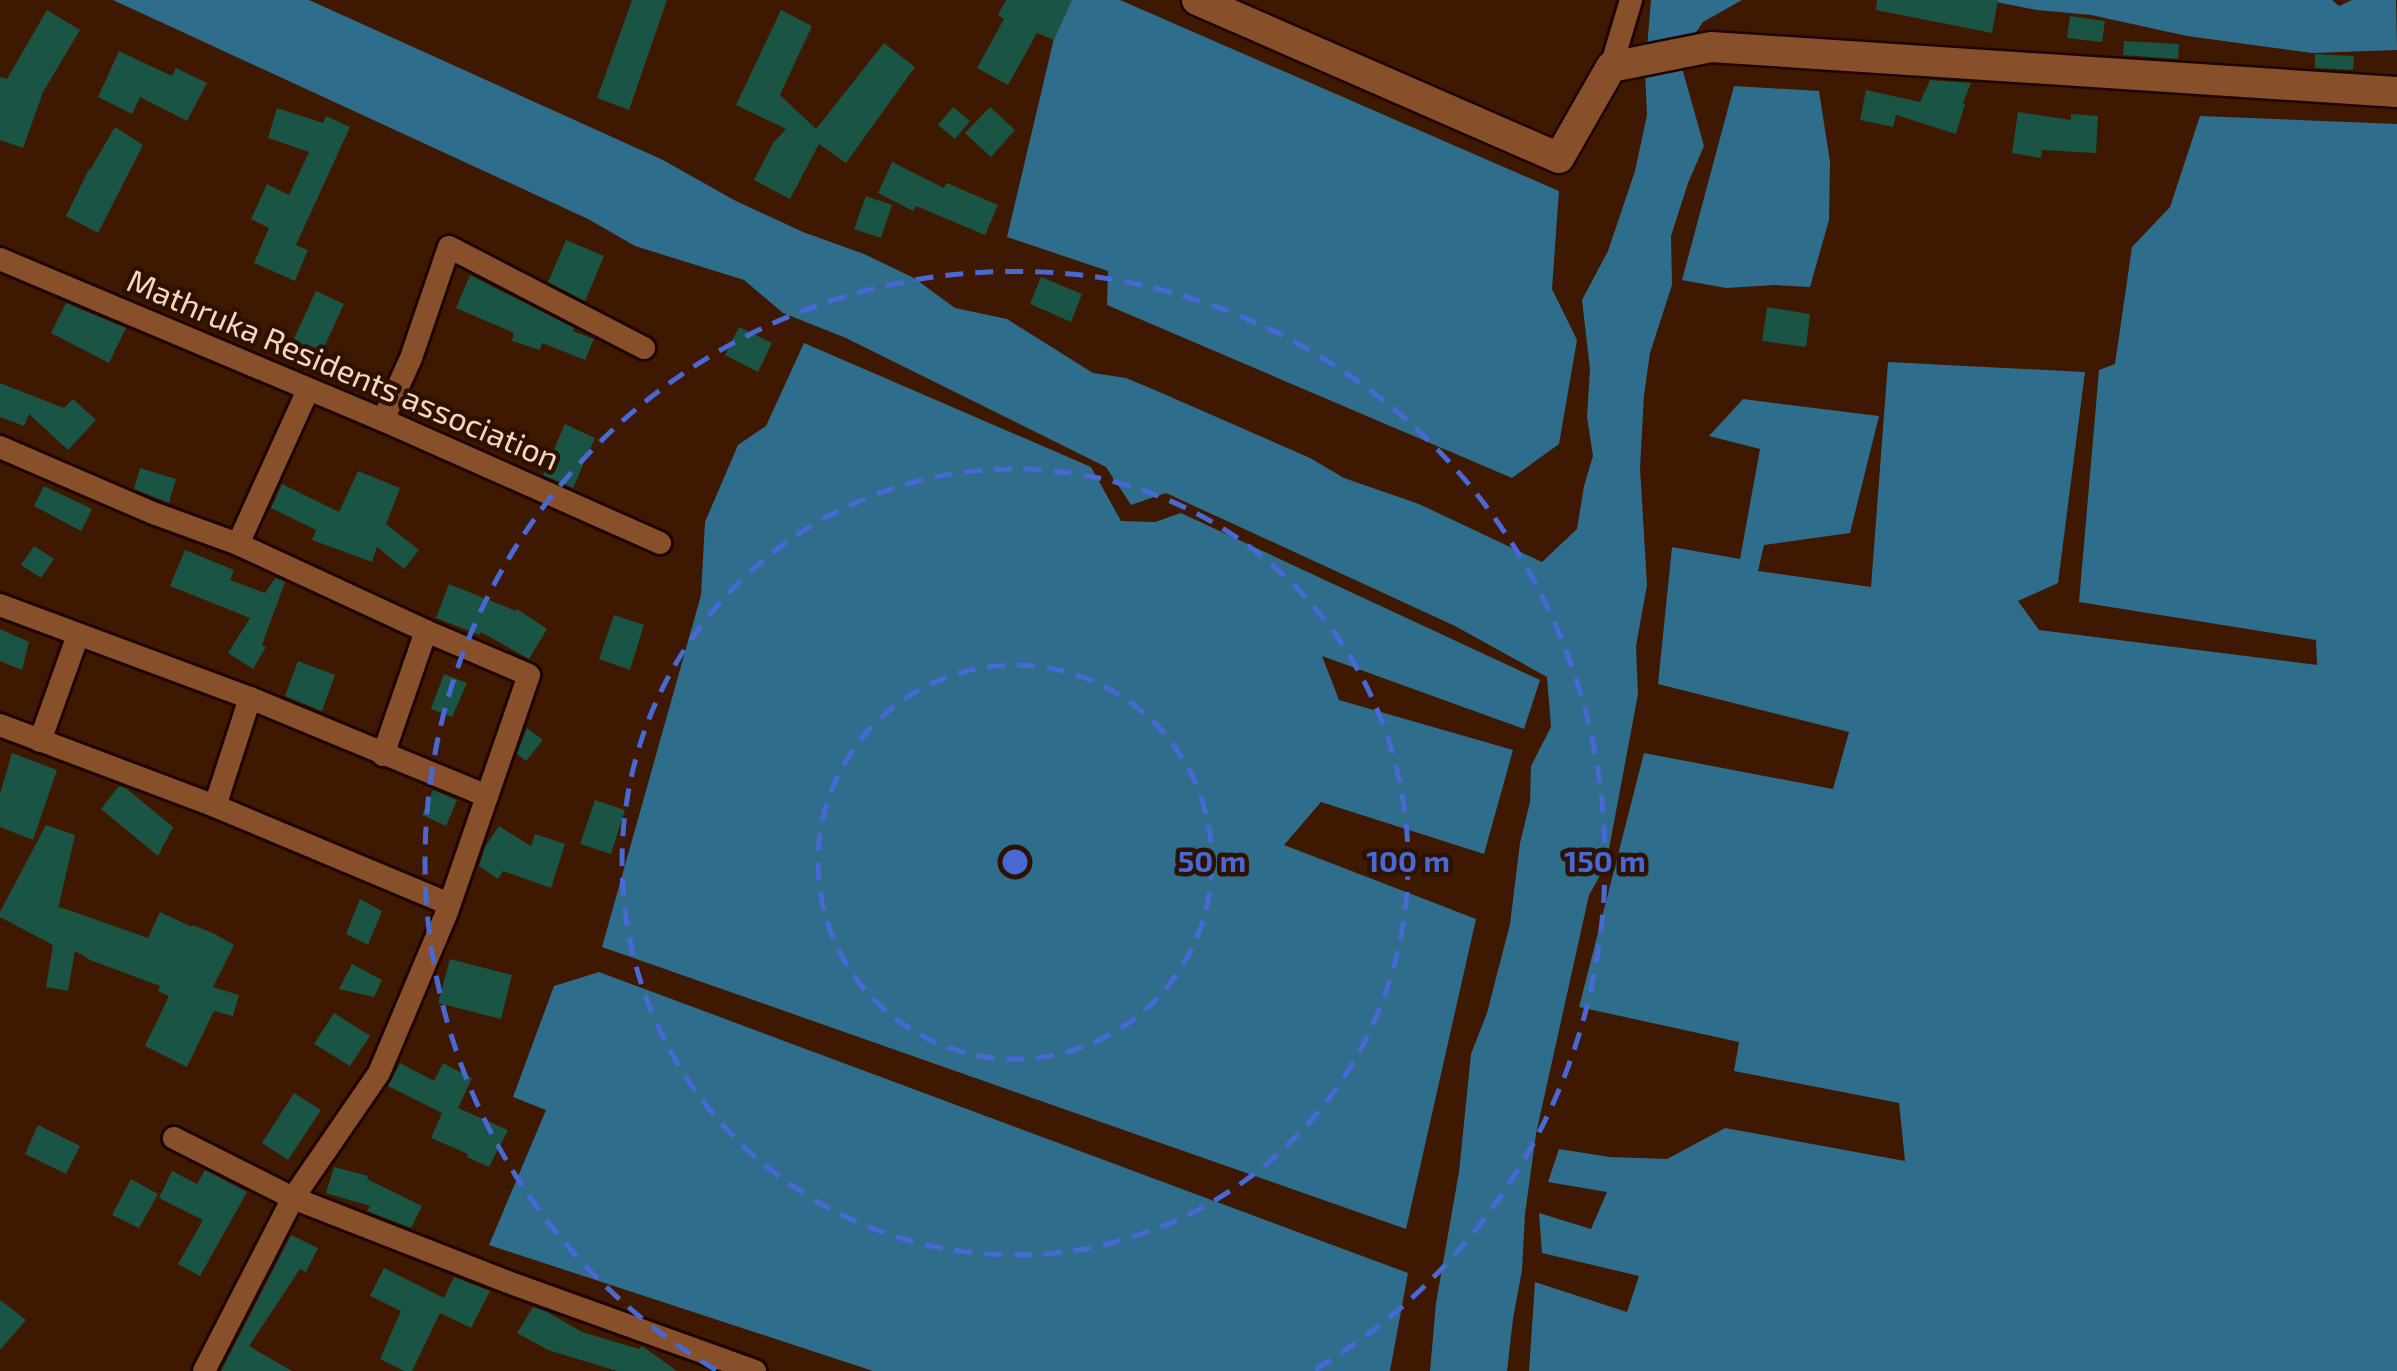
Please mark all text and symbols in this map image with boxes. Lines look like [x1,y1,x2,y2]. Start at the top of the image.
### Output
street label: Mathruka Residents association [122,260,565,477]
text: 50 m [1178,842,1246,878]
text: 100 m [1366,842,1450,878]
text: 150 m [1564,842,1646,878]
centre of rings [997,844,1033,880]

